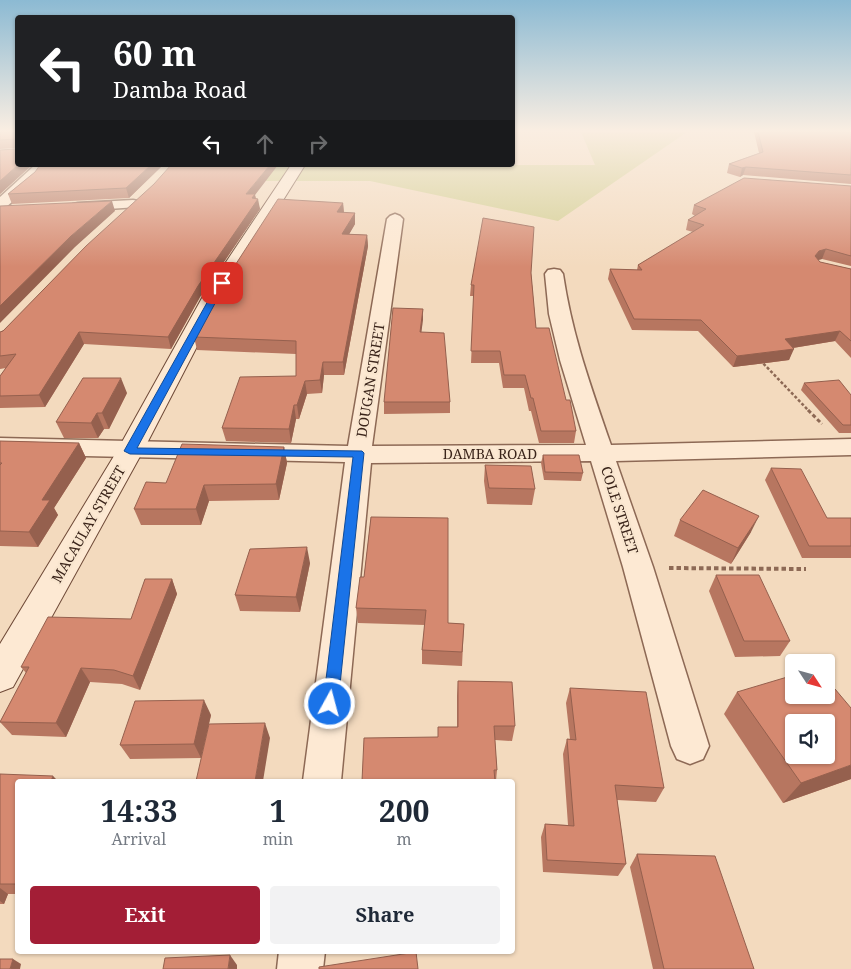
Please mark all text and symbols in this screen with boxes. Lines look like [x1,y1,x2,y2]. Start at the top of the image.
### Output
text: 60 m [113,29,196,76]
icon: left [30,35,95,100]
text: Damba Road [113,74,247,104]
icon: left [198,130,226,158]
icon: ahead [251,130,279,158]
icon: right [304,130,332,158]
pin [201,262,243,304]
icon: arrive [208,269,236,297]
street label: DOUGAN STREET [352,321,389,439]
street label: DAMBA ROAD [443,444,537,463]
street label: MACAULAY STREET [47,462,129,586]
street label: COLE STREET [597,464,643,557]
north arrow [785,654,835,704]
map controls [785,654,835,764]
position arrow [303,677,355,729]
button: sound [785,714,835,764]
text: 14:33 [100,790,177,831]
text: 1 [270,790,286,831]
text: 200 [379,790,430,831]
text: Arrival [112,828,166,850]
text: min [263,828,293,850]
text: m [397,828,412,850]
button: Exit [30,886,260,944]
button: Share [270,886,500,944]

